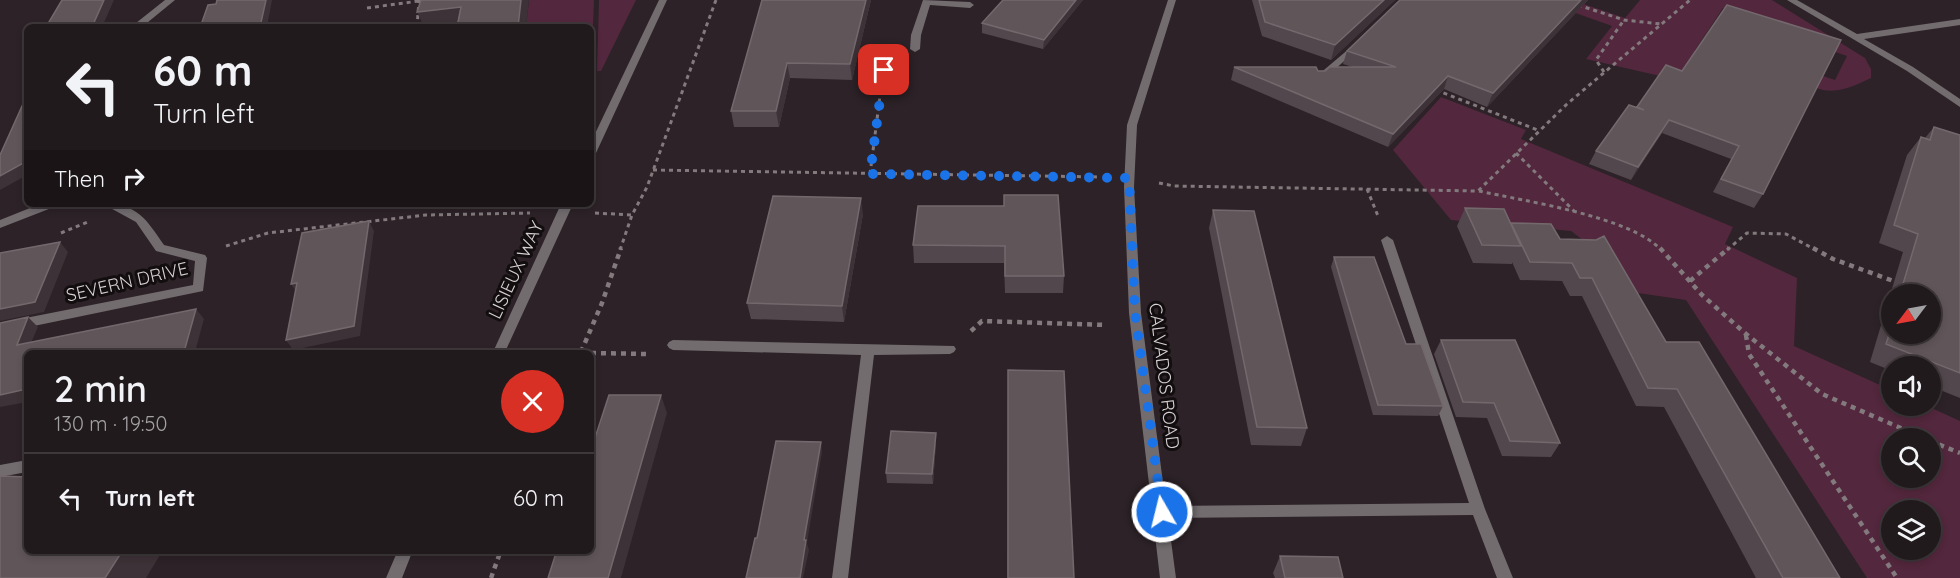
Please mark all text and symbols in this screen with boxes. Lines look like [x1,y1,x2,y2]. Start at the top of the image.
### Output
text: 60 m [153,44,253,97]
pin [858,44,909,95]
icon: left [54,48,132,126]
icon: arrive [867,53,900,86]
text: Turn left [153,96,255,130]
icon: right [117,162,150,195]
text: Then [54,165,105,193]
street label: LISIEUX WAY [483,217,548,322]
street label: SEVERN DRIVE [64,256,190,307]
north arrow [1881,284,1941,344]
map controls [1881,284,1941,560]
street label: CALVADOS ROAD [1144,302,1185,450]
button: sound [1881,356,1941,416]
text: 2 min [54,366,147,411]
button: close [501,370,564,433]
text: 130 m · 19:50 [54,411,167,436]
button: search [1881,428,1941,488]
position arrow [1130,480,1194,544]
icon: left [54,482,87,515]
text: Turn left [105,484,195,512]
text: 60 m [513,484,564,512]
button: layers [1881,500,1941,560]

